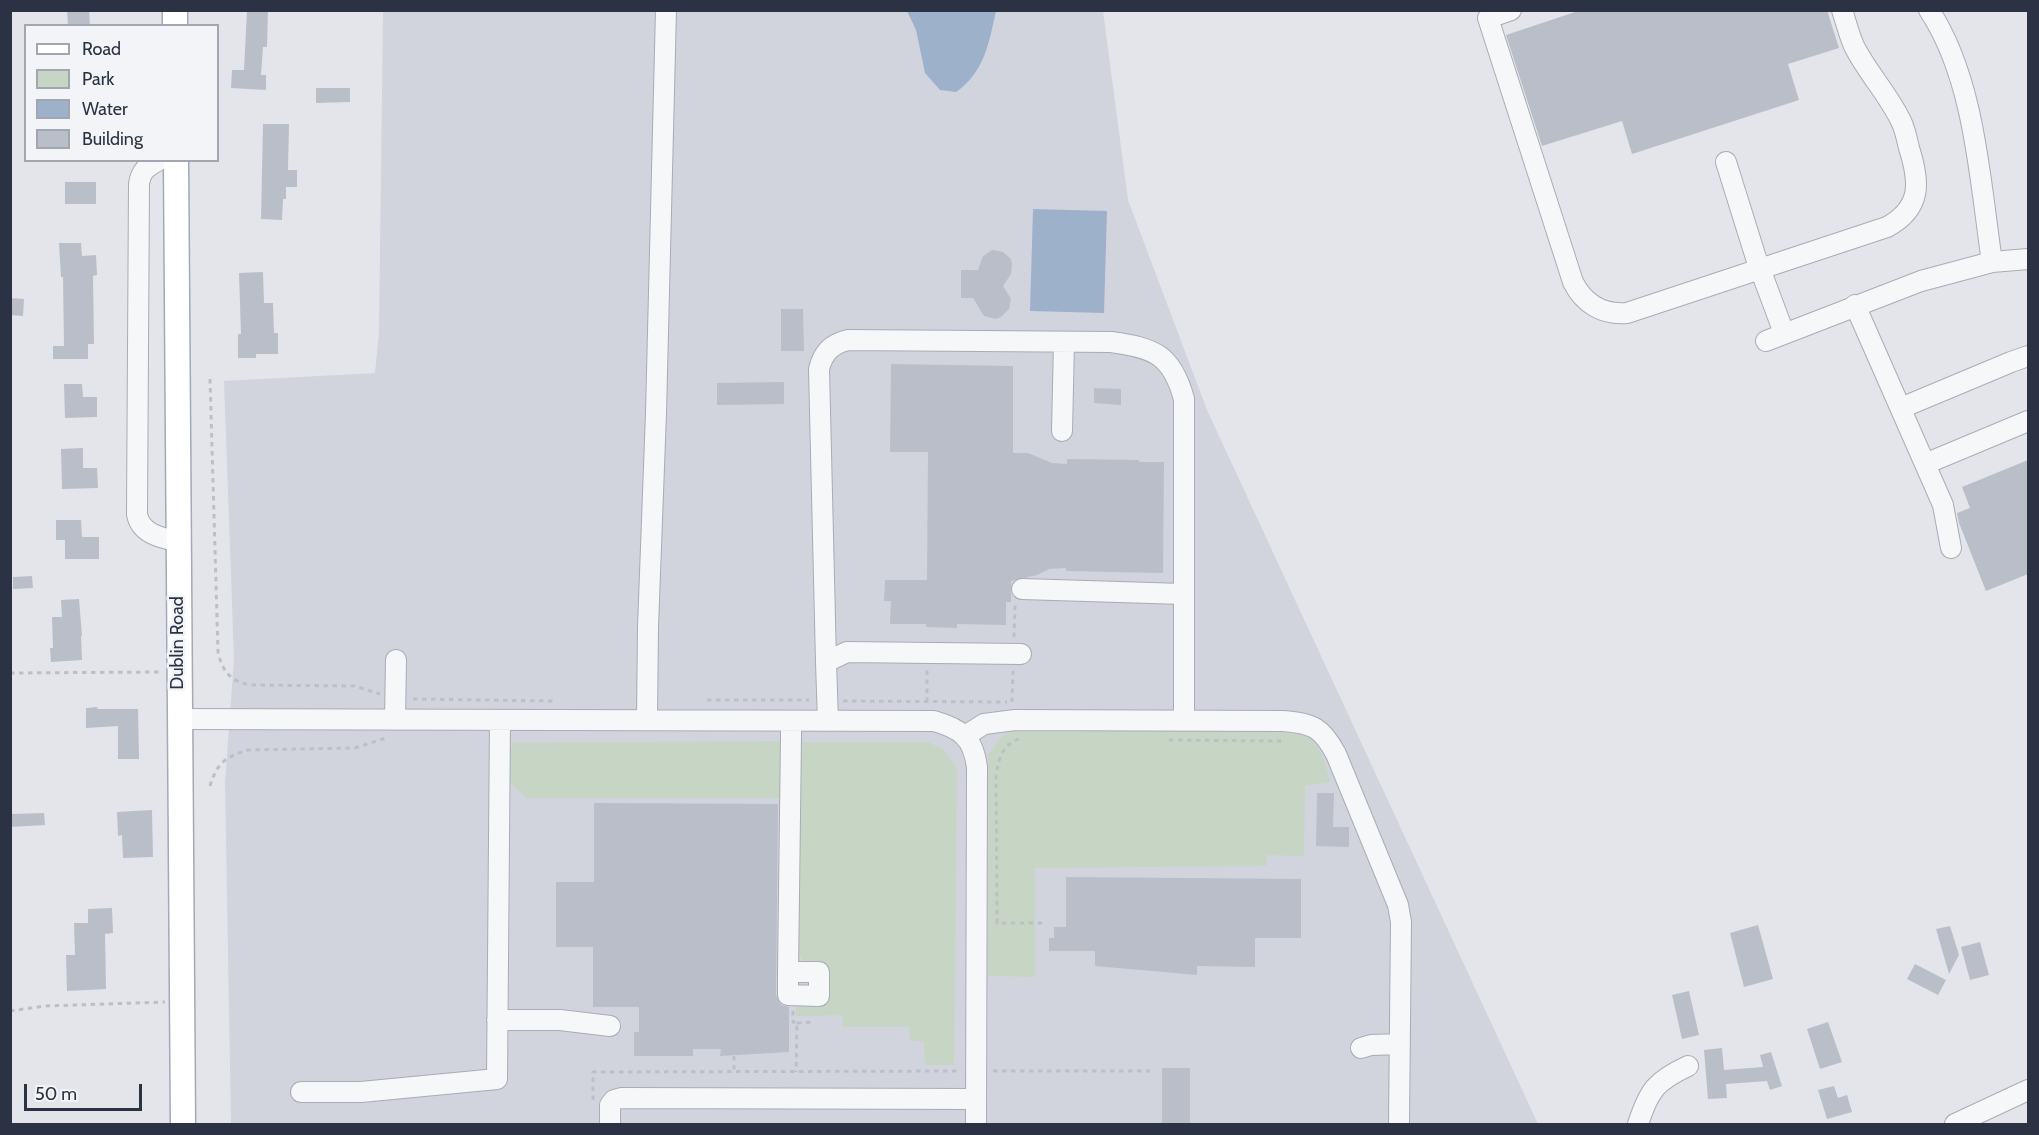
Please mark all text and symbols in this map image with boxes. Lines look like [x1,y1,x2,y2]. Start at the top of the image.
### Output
legend [24,24,219,162]
text: Road [82,38,121,60]
text: Park [82,68,114,90]
text: Water [82,98,128,120]
text: Building [82,128,143,150]
street label: Dublin Road [167,596,189,690]
scale bar [27,1072,146,1110]
text: 50 m [35,1083,77,1105]

